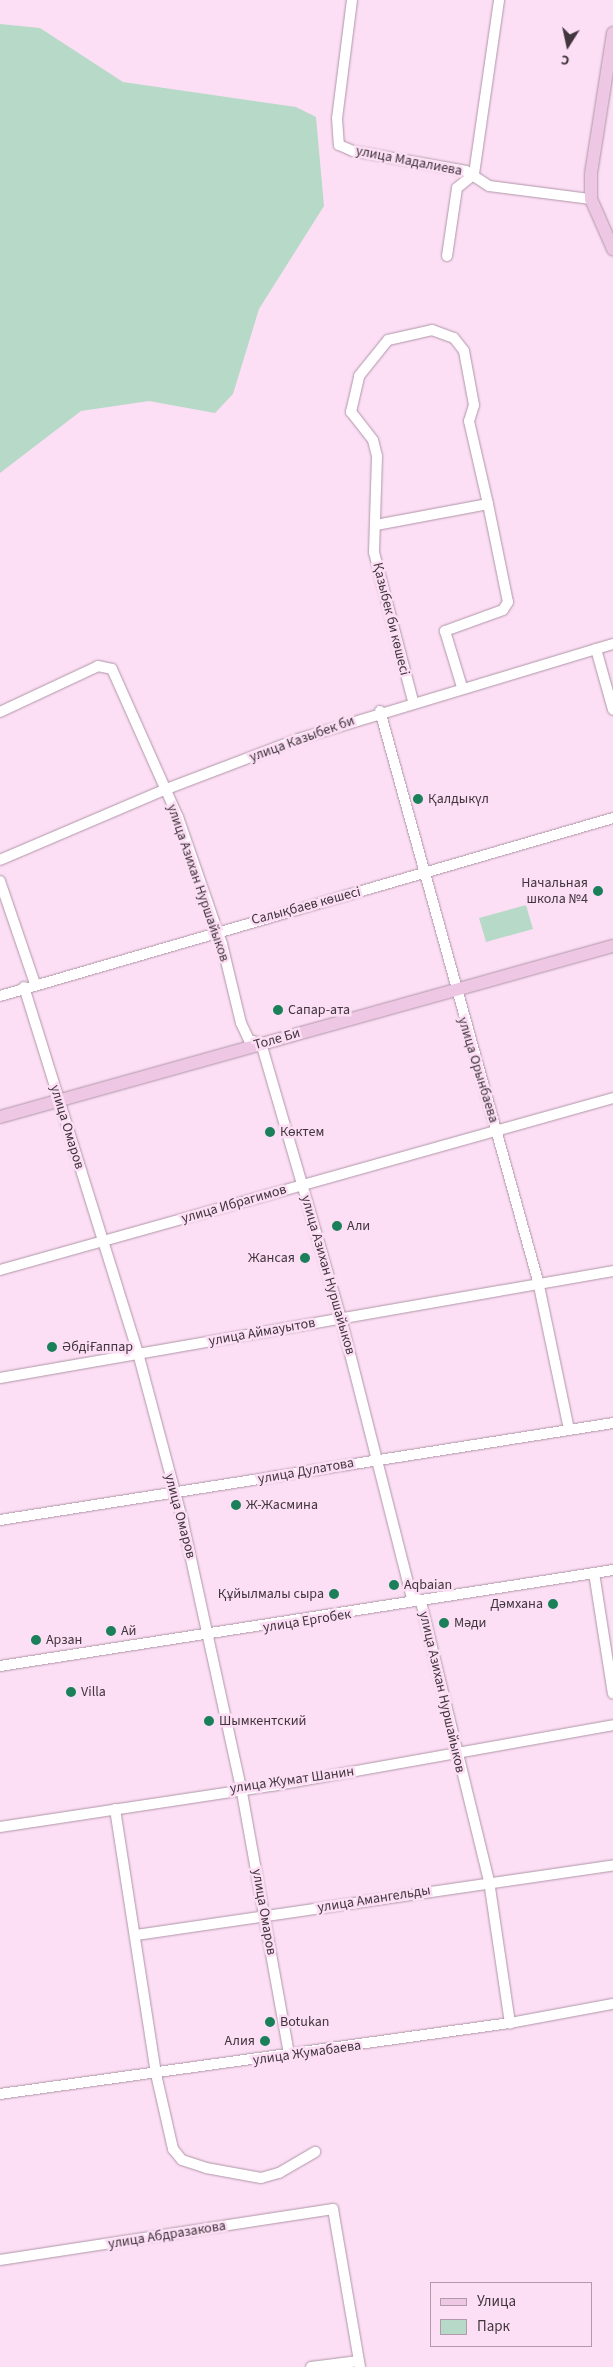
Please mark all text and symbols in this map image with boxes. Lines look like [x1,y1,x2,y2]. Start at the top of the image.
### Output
north arrow [543,20,593,70]
text: С [560,49,571,70]
street label: улица Мадалиева [355,142,463,180]
street label: Қазыбек би көшесі [369,561,413,677]
street label: улица Казыбек би [247,712,357,766]
place label: Қалдыкүл [428,791,489,807]
marker: Қалдыкүл [412,793,424,805]
street label: улица Азихан Нуршайыков [163,802,233,964]
place label: Начальная школа №4 [521,875,588,908]
street label: Салықбаев көшесі [250,883,362,929]
marker: Начальная школа №4 [592,885,604,897]
place label: Сапар-ата [288,1002,350,1018]
marker: Сапар-ата [272,1004,284,1016]
street label: улица Орынбаева [454,1015,502,1125]
street label: Толе Би [252,1024,302,1054]
street label: улица Омаров [46,1083,88,1171]
place label: Көктем [280,1124,324,1140]
marker: Көктем [264,1126,276,1138]
street label: улица Ибрагимов [180,1181,288,1227]
street label: улица Азихан Нуршайыков [297,1193,359,1357]
place label: Али [347,1218,370,1234]
marker: Али [331,1220,343,1232]
place label: Жансая [248,1250,295,1266]
marker: Жансая [299,1252,311,1264]
street label: улица Аймауытов [207,1314,317,1350]
place label: ӘбдіҒаппар [62,1339,133,1355]
marker: ӘбдіҒаппар [46,1341,58,1353]
street label: улица Дулатова [257,1454,355,1488]
street label: улица Омаров [161,1472,199,1560]
place label: Ж-Жасмина [246,1497,318,1513]
marker: Ж-Жасмина [230,1499,242,1511]
place label: Aqbaian [404,1577,452,1593]
marker: Aqbaian [388,1579,400,1591]
place label: Құйылмалы сыра [218,1586,324,1602]
marker: Құйылмалы сыра [328,1588,340,1600]
place label: Дәмхана [490,1596,543,1612]
marker: Дәмхана [547,1598,559,1610]
street label: улица Ергобек [262,1606,352,1636]
street label: улица Азихан Нуршайыков [415,1610,469,1774]
place label: Мәди [454,1615,486,1631]
marker: Мәди [438,1617,450,1629]
place label: Ай [121,1623,137,1639]
marker: Ай [105,1625,117,1637]
place label: Арзан [46,1632,82,1648]
marker: Арзан [30,1634,42,1646]
place label: Villa [81,1684,106,1700]
marker: Villa [65,1686,77,1698]
place label: Шымкентский [219,1713,306,1729]
marker: Шымкентский [203,1715,215,1727]
street label: улица Жумат Шанин [229,1763,355,1797]
street label: улица Омаров [248,1868,280,1956]
street label: улица Амангельды [316,1882,432,1916]
place label: Botukan [280,2014,329,2030]
marker: Botukan [264,2016,276,2028]
place label: Алия [225,2033,255,2049]
marker: Алия [259,2035,271,2047]
street label: улица Жумабаева [252,2037,362,2069]
street label: улица Абдразакова [107,2217,227,2253]
legend [430,2282,593,2347]
text: Улица [477,2291,516,2312]
text: Парк [477,2316,510,2337]

